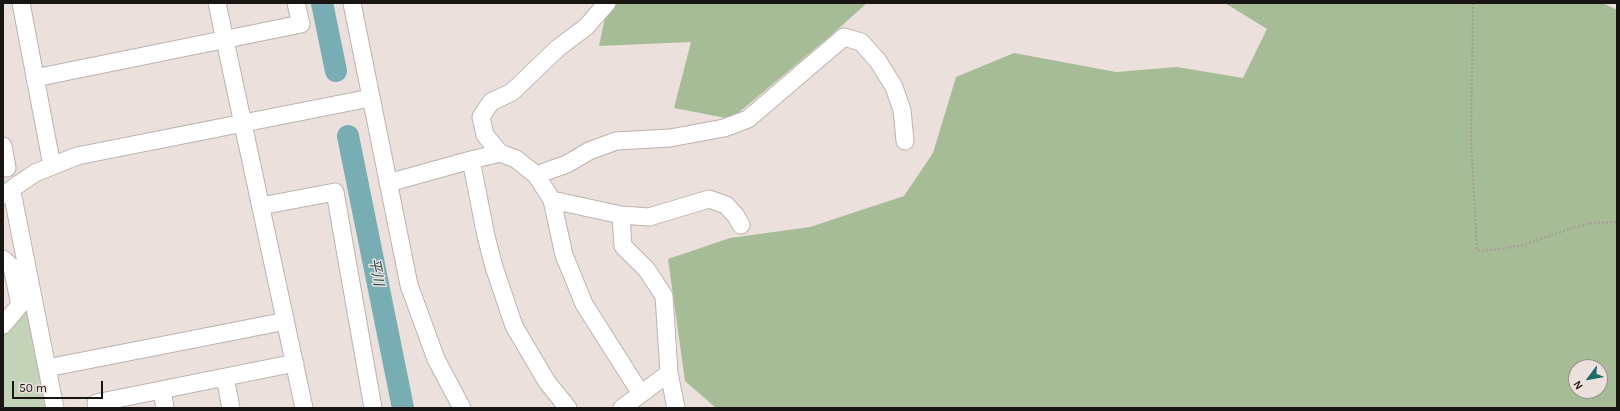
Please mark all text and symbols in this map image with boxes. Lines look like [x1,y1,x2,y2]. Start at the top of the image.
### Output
water label: 平川 [365,257,387,287]
north arrow [1568,359,1608,399]
scale bar [14,373,105,399]
text: N [1571,378,1586,392]
text: 50 m [19,381,47,395]

